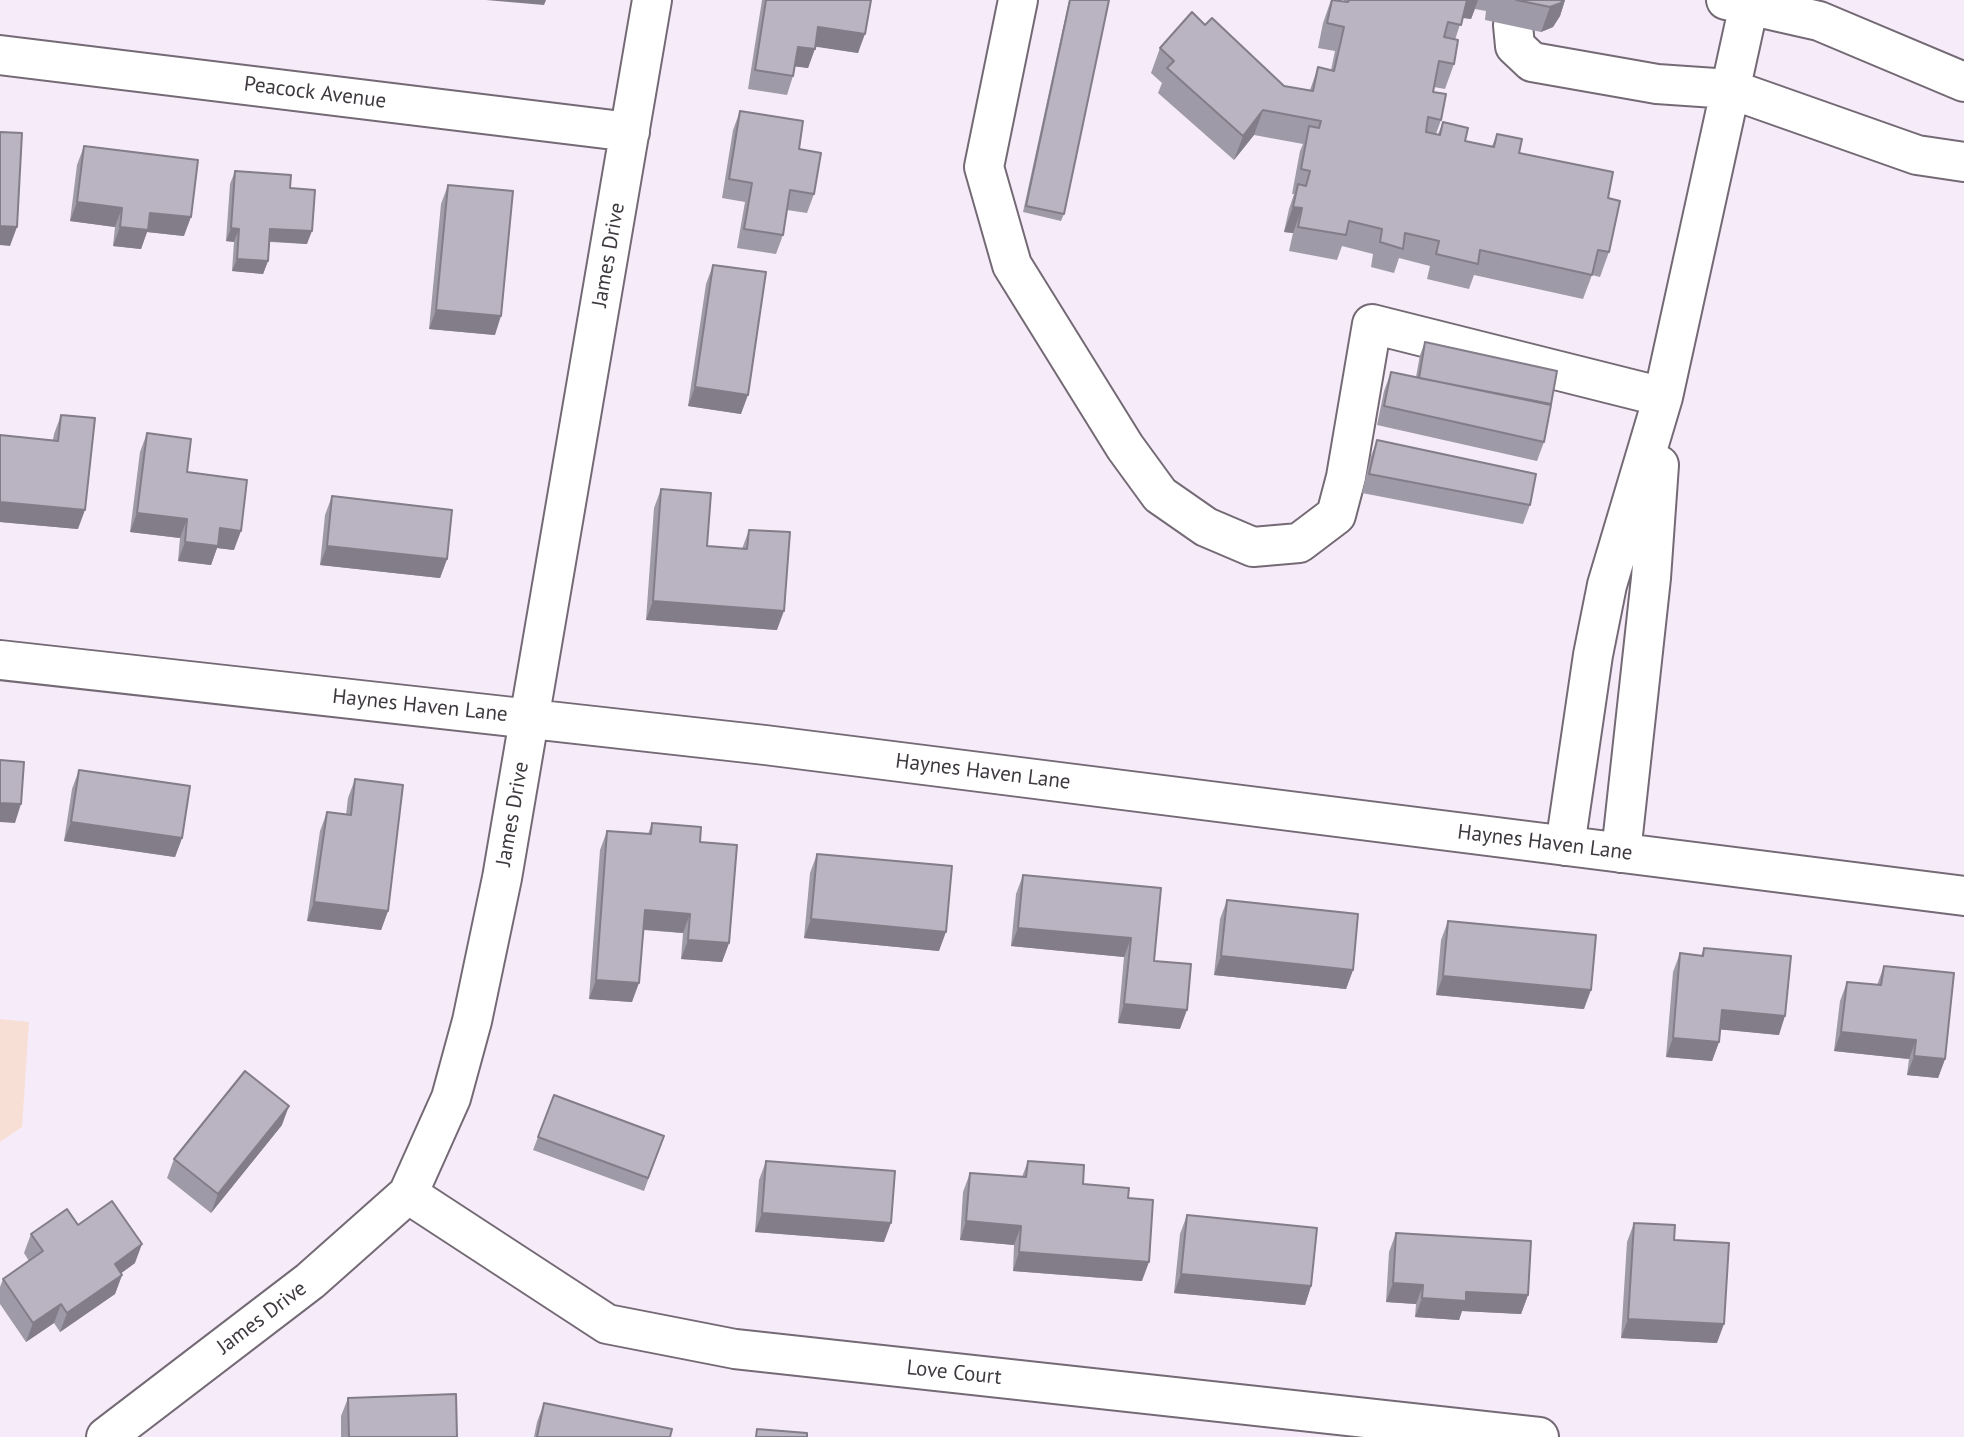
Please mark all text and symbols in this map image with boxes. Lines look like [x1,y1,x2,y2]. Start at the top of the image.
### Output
street label: Peacock Avenue [242,72,388,114]
street label: James Drive [587,201,631,309]
street label: Haynes Haven Lane [331,684,509,728]
street label: Haynes Haven Lane [894,749,1072,795]
street label: James Drive [491,760,535,868]
street label: Haynes Haven Lane [1456,820,1634,866]
street label: James Drive [212,1276,312,1360]
street label: Love Court [905,1355,1003,1391]

